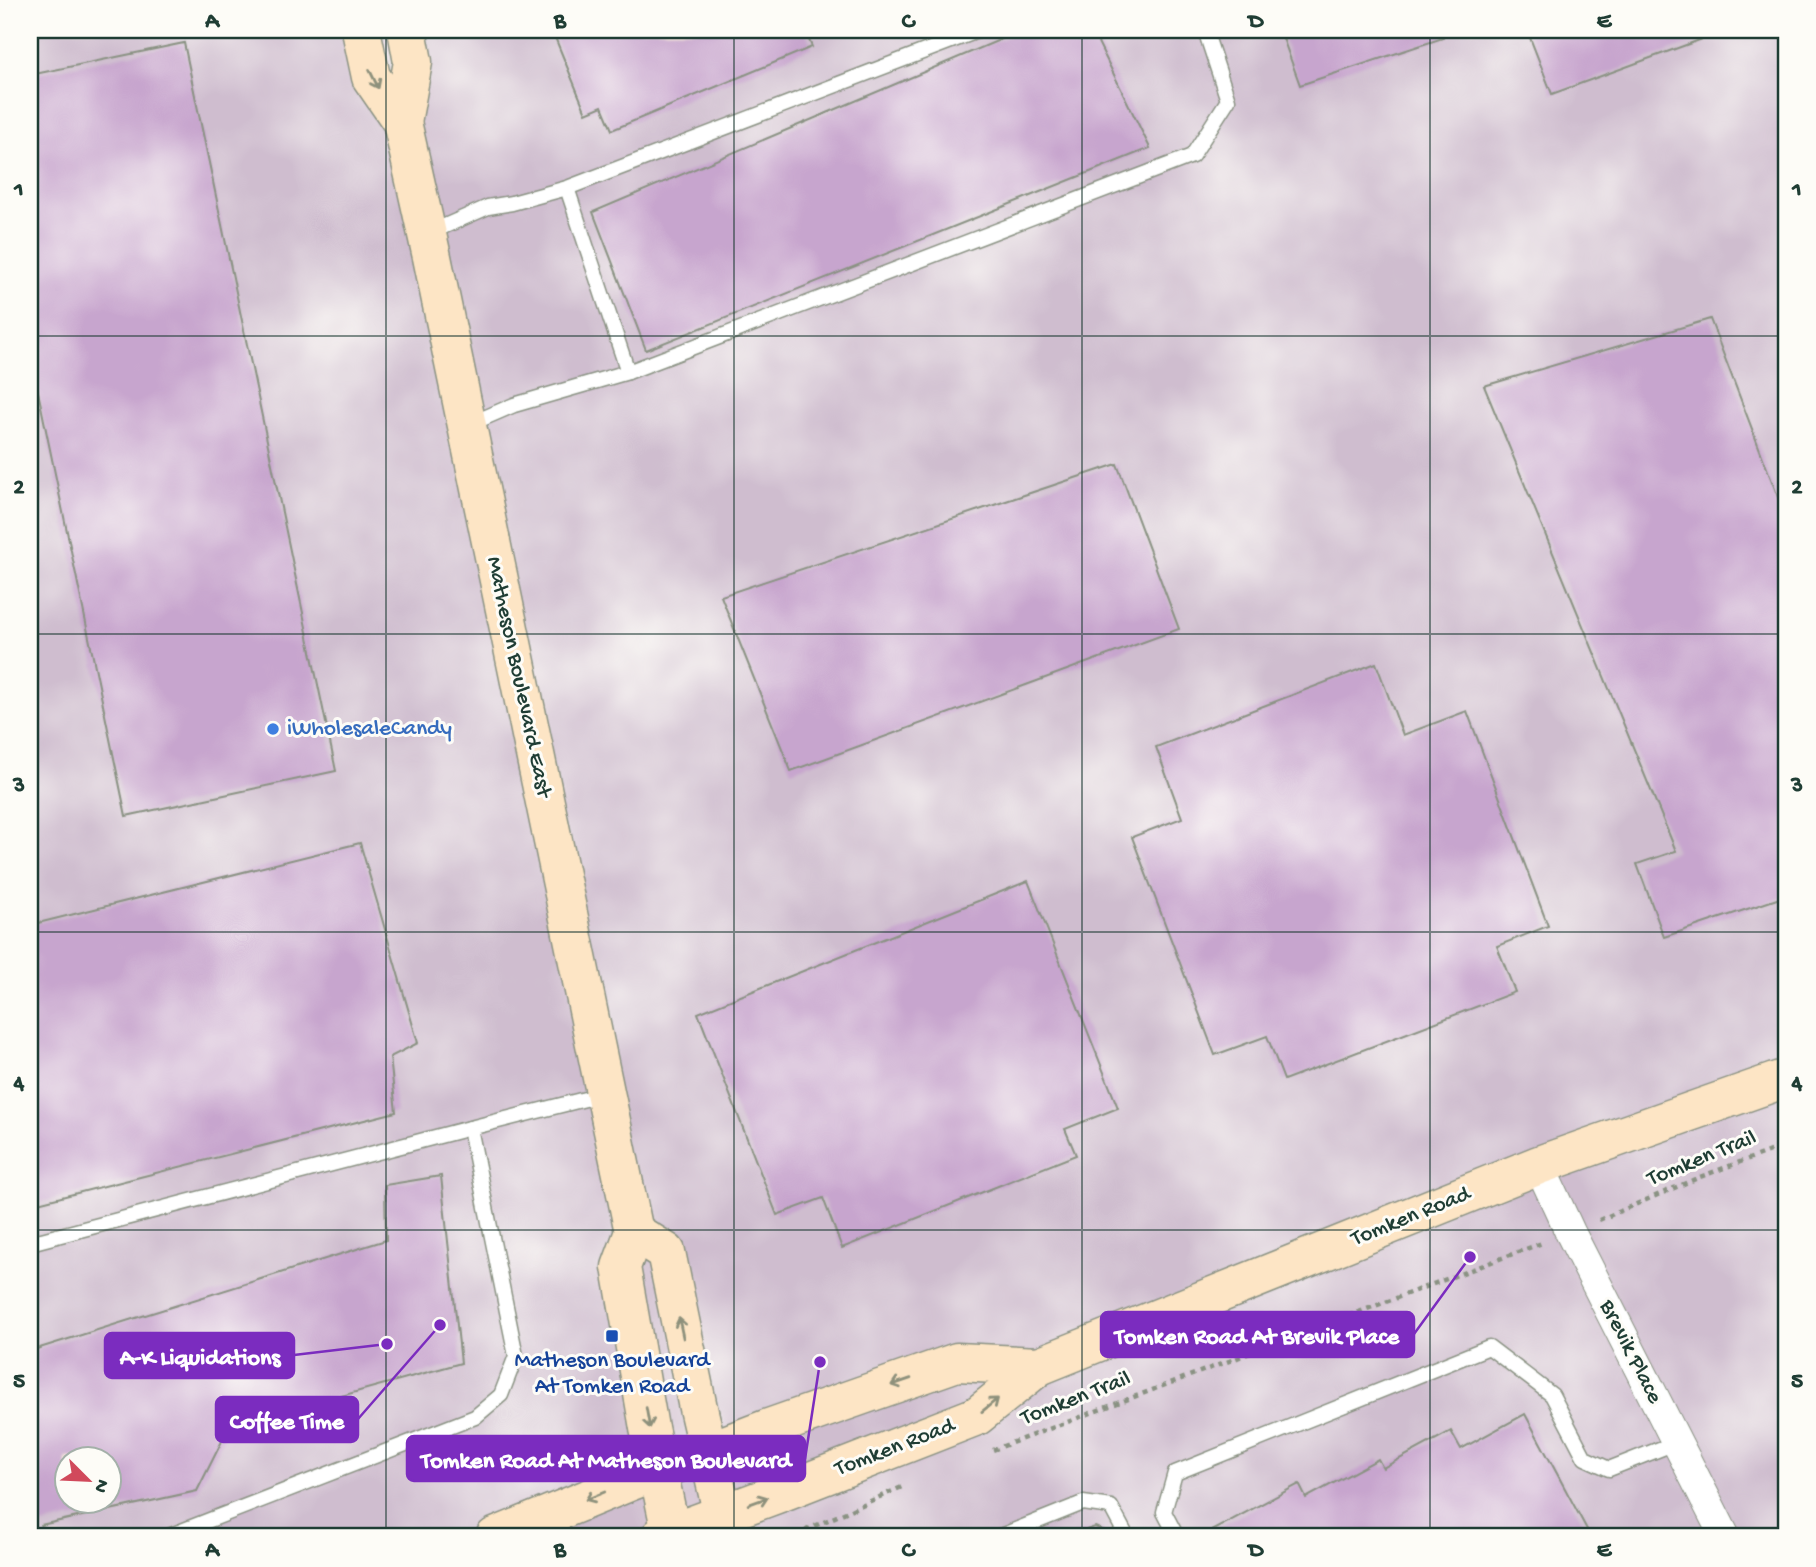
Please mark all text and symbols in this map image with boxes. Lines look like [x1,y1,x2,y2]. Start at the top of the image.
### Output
text: A [204,9,220,36]
text: B [553,9,567,36]
text: C [902,9,917,36]
text: D [1247,9,1265,36]
text: E [1597,9,1613,36]
one-way arrow [368,68,382,89]
text: 1 [13,177,24,204]
text: 1 [1791,177,1802,204]
text: 2 [13,475,25,502]
text: 2 [1791,475,1803,502]
street label: Matheson Boulevard East [479,554,557,801]
place label: iWholesaleCandy [287,716,452,743]
marker: iWholesaleCandy [265,721,281,737]
text: 3 [12,773,25,800]
text: 3 [1790,773,1803,800]
text: 4 [13,1071,25,1098]
text: 4 [1791,1071,1803,1098]
street label: Tomken Trail [1642,1125,1761,1194]
street label: Tomken Road [1346,1180,1476,1254]
street label: Brevik Place [1592,1295,1668,1409]
callout: Tomken Road At Brevik Place [1101,1312,1414,1357]
one-way arrow [674,1317,688,1340]
text: Tomken Road At Brevik Place [1113,1324,1401,1353]
marker: Matheson Boulevard At Tomken Road [604,1328,620,1344]
callout: A-K Liquidations [105,1333,294,1378]
text: A-K Liquidations [119,1345,281,1374]
place label: Matheson Boulevard At Tomken Road [514,1348,711,1401]
street label: Tomken Trail [1015,1366,1135,1433]
text: 5 [13,1369,25,1396]
text: 5 [1791,1369,1803,1396]
one-way arrow [890,1377,912,1389]
callout: Coffee Time [216,1397,358,1442]
one-way arrow [981,1397,999,1413]
one-way arrow [641,1406,655,1429]
text: Coffee Time [230,1409,346,1438]
street label: Tomken Road [830,1412,960,1484]
callout: Tomken Road At Matheson Boulevard [407,1436,805,1481]
north arrow [52,1444,122,1514]
text: Tomken Road At Matheson Boulevard [419,1448,794,1477]
text: N [87,1475,113,1496]
one-way arrow [584,1491,606,1504]
one-way arrow [747,1494,769,1506]
text: A [204,1538,220,1565]
text: B [553,1538,567,1565]
text: C [902,1538,917,1565]
text: D [1247,1538,1265,1565]
text: E [1597,1538,1613,1565]

